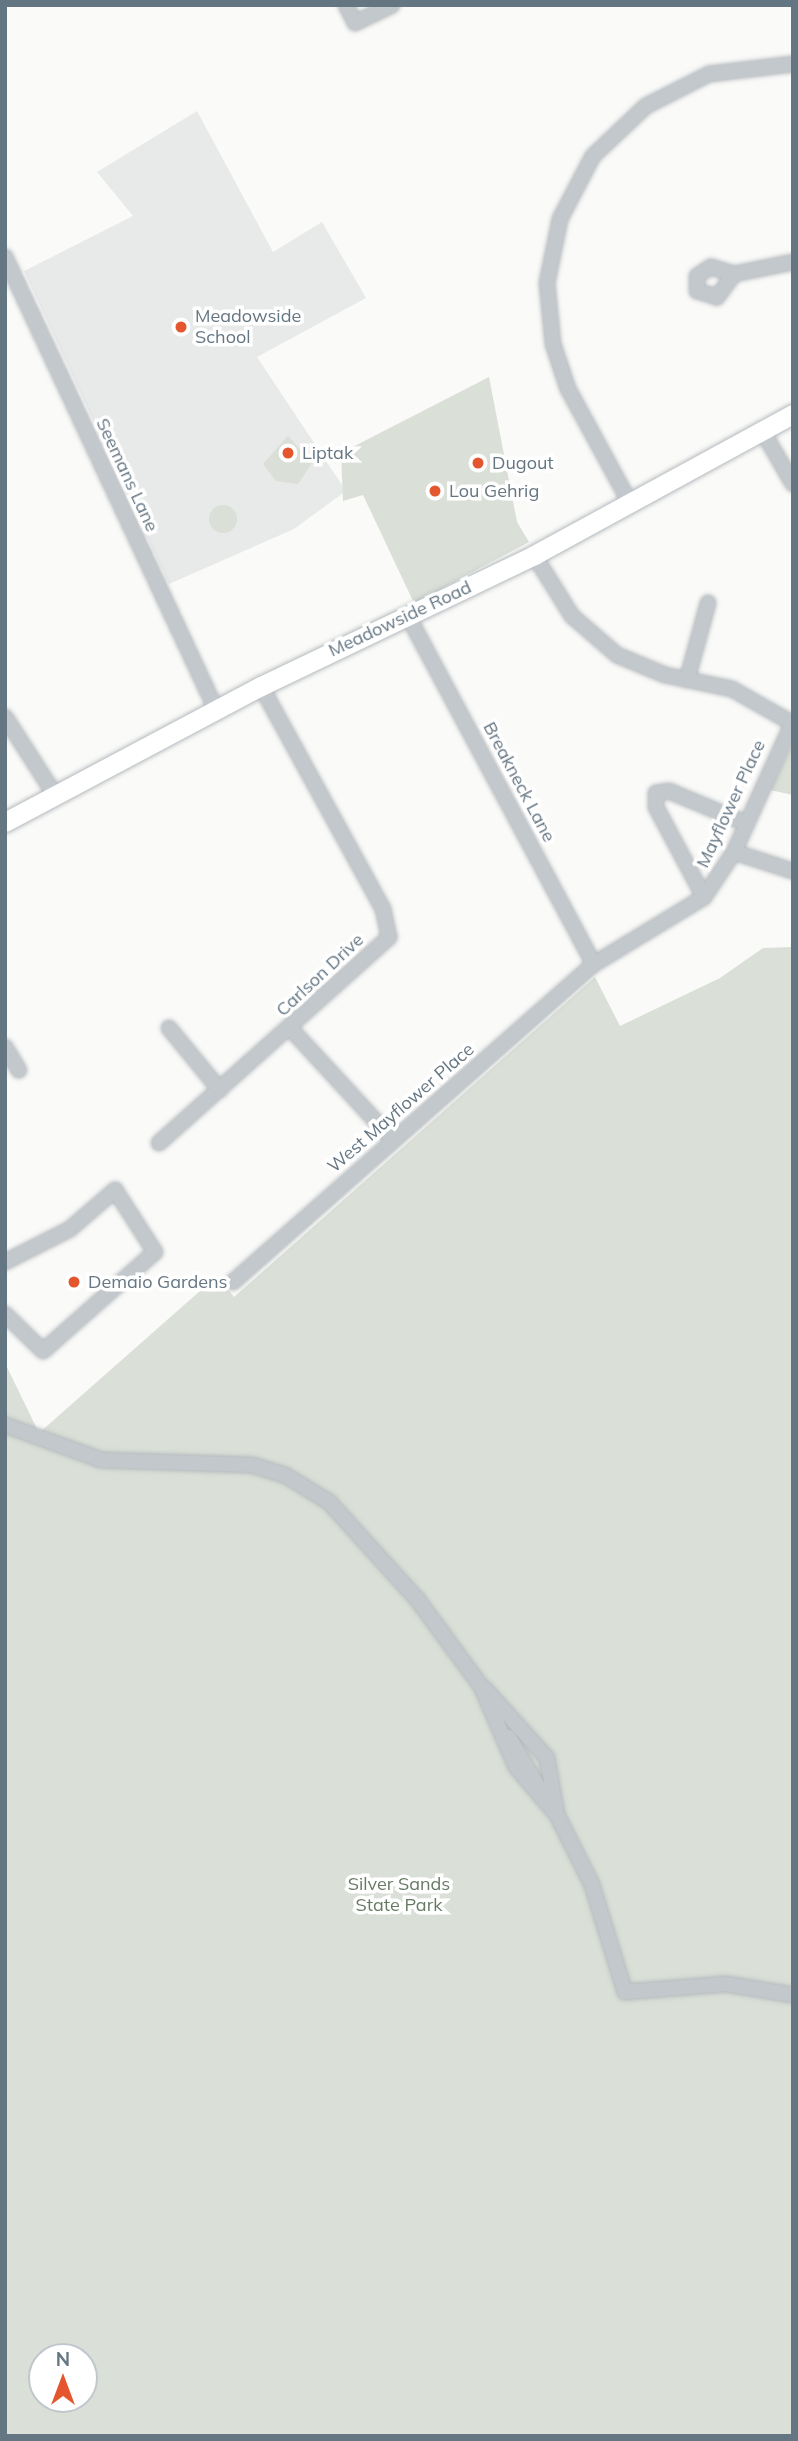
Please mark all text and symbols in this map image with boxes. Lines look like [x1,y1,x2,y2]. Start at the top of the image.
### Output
place label: Meadowside School [195,306,301,348]
marker: Meadowside School [173,319,189,335]
street label: Seemans Lane [91,415,163,535]
place label: Liptak [302,442,353,464]
marker: Liptak [280,445,296,461]
place label: Dugout [492,452,554,474]
marker: Dugout [470,455,486,471]
place label: Lou Gehrig [449,480,539,502]
marker: Lou Gehrig [427,483,443,499]
street label: Meadowside Road [325,576,475,662]
street label: Breakneck Lane [478,718,560,846]
street label: Mayflower Place [692,737,770,871]
street label: Carlson Drive [272,929,368,1021]
street label: West Mayflower Place [323,1039,479,1177]
place label: Demaio Gardens [88,1271,228,1293]
marker: Demaio Gardens [66,1274,82,1290]
park label: Silver Sands State Park [348,1874,450,1916]
north arrow [28,2343,98,2413]
text: N [56,2347,70,2371]

